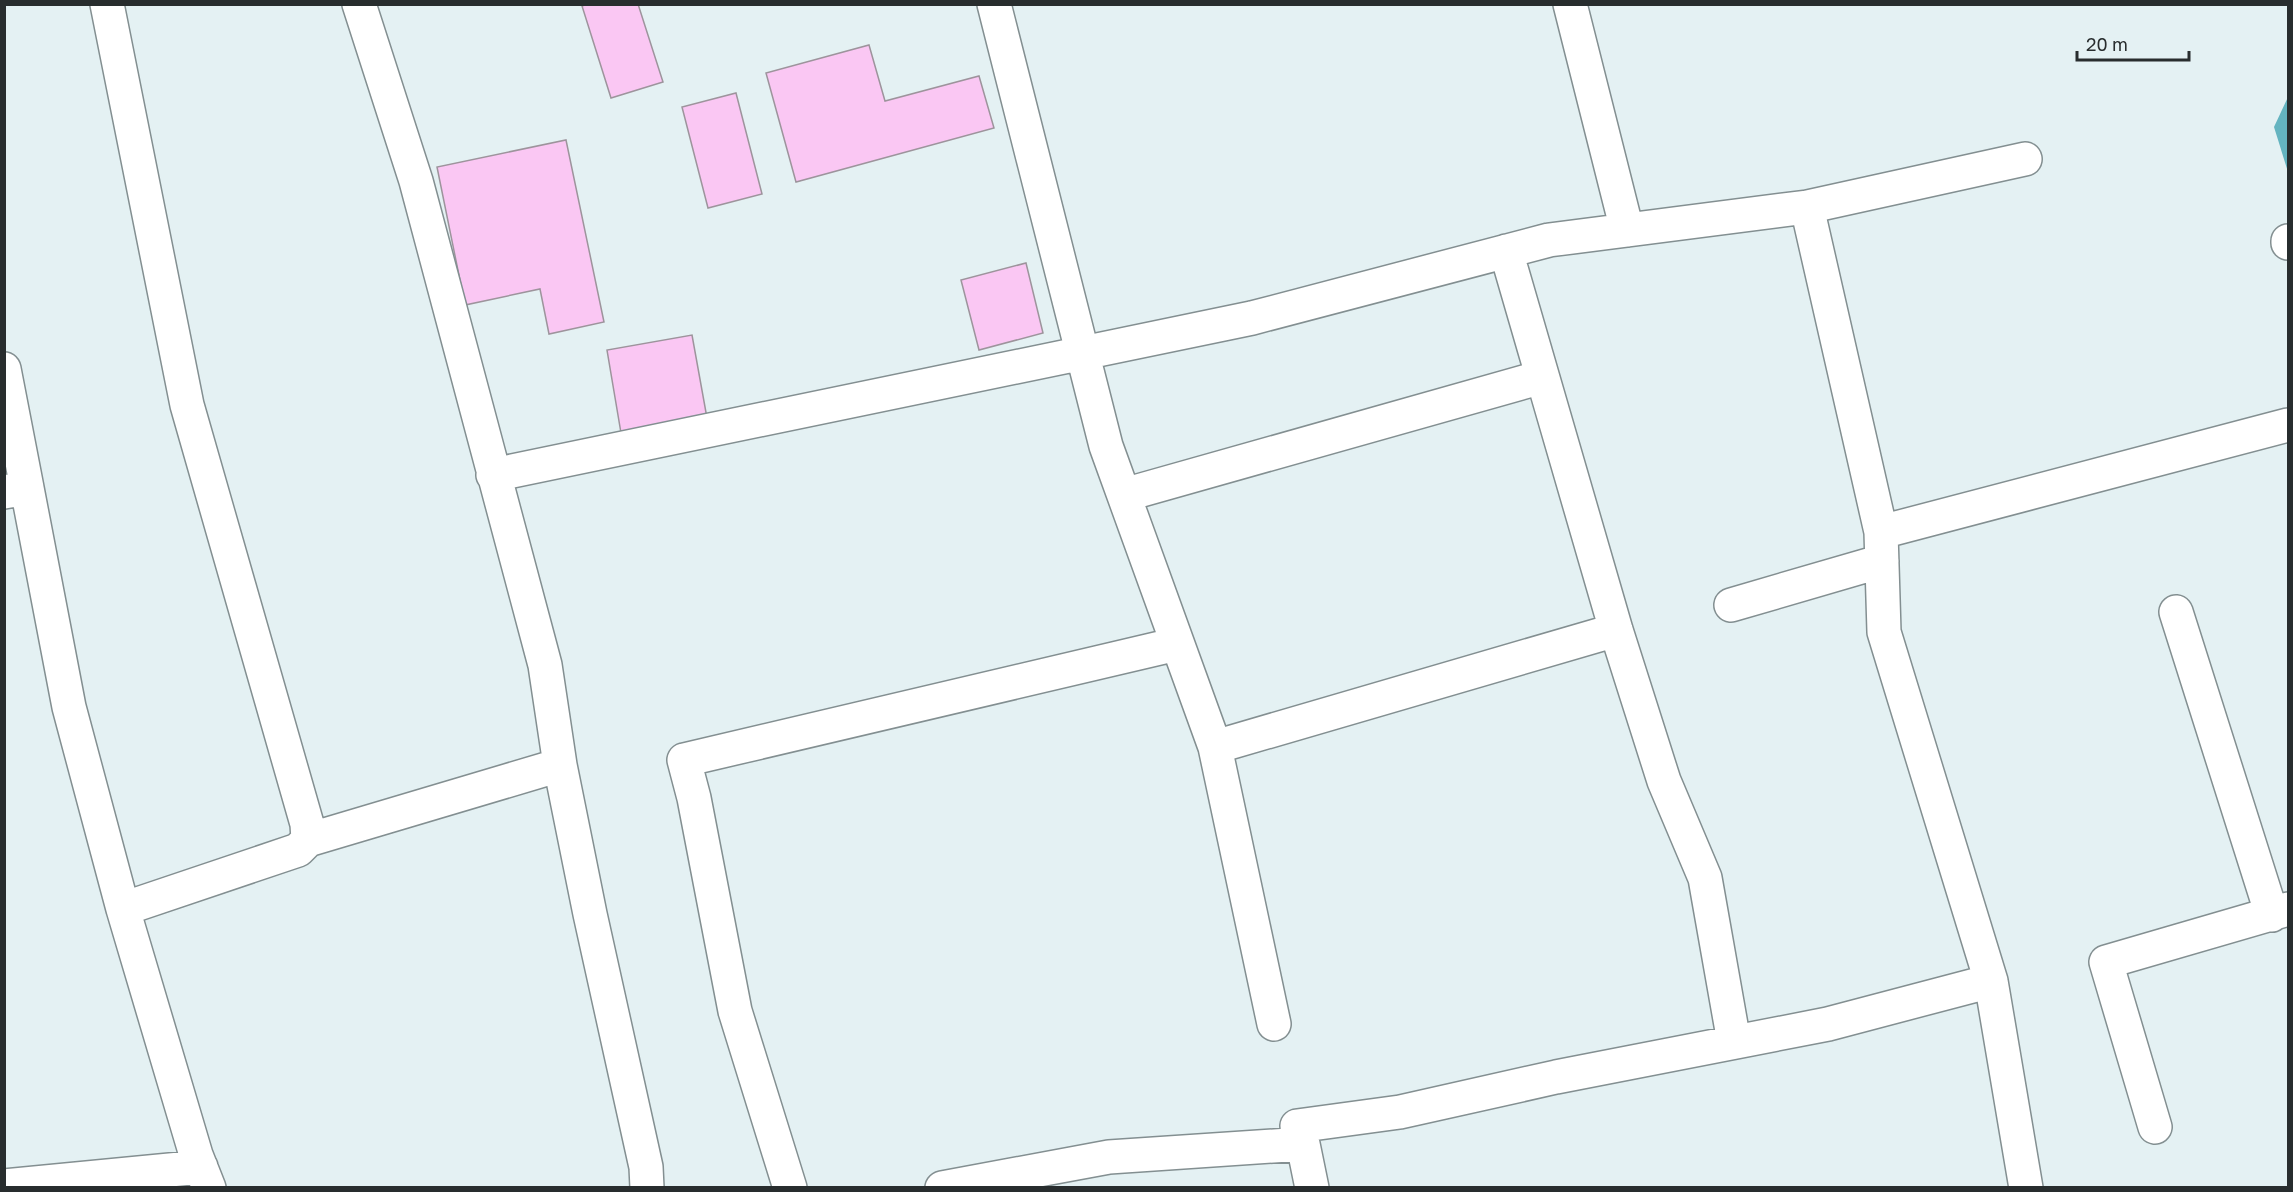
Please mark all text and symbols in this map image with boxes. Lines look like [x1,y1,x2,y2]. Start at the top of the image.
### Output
scale bar [2077,24,2190,62]
text: 20 m [2086,33,2128,55]

